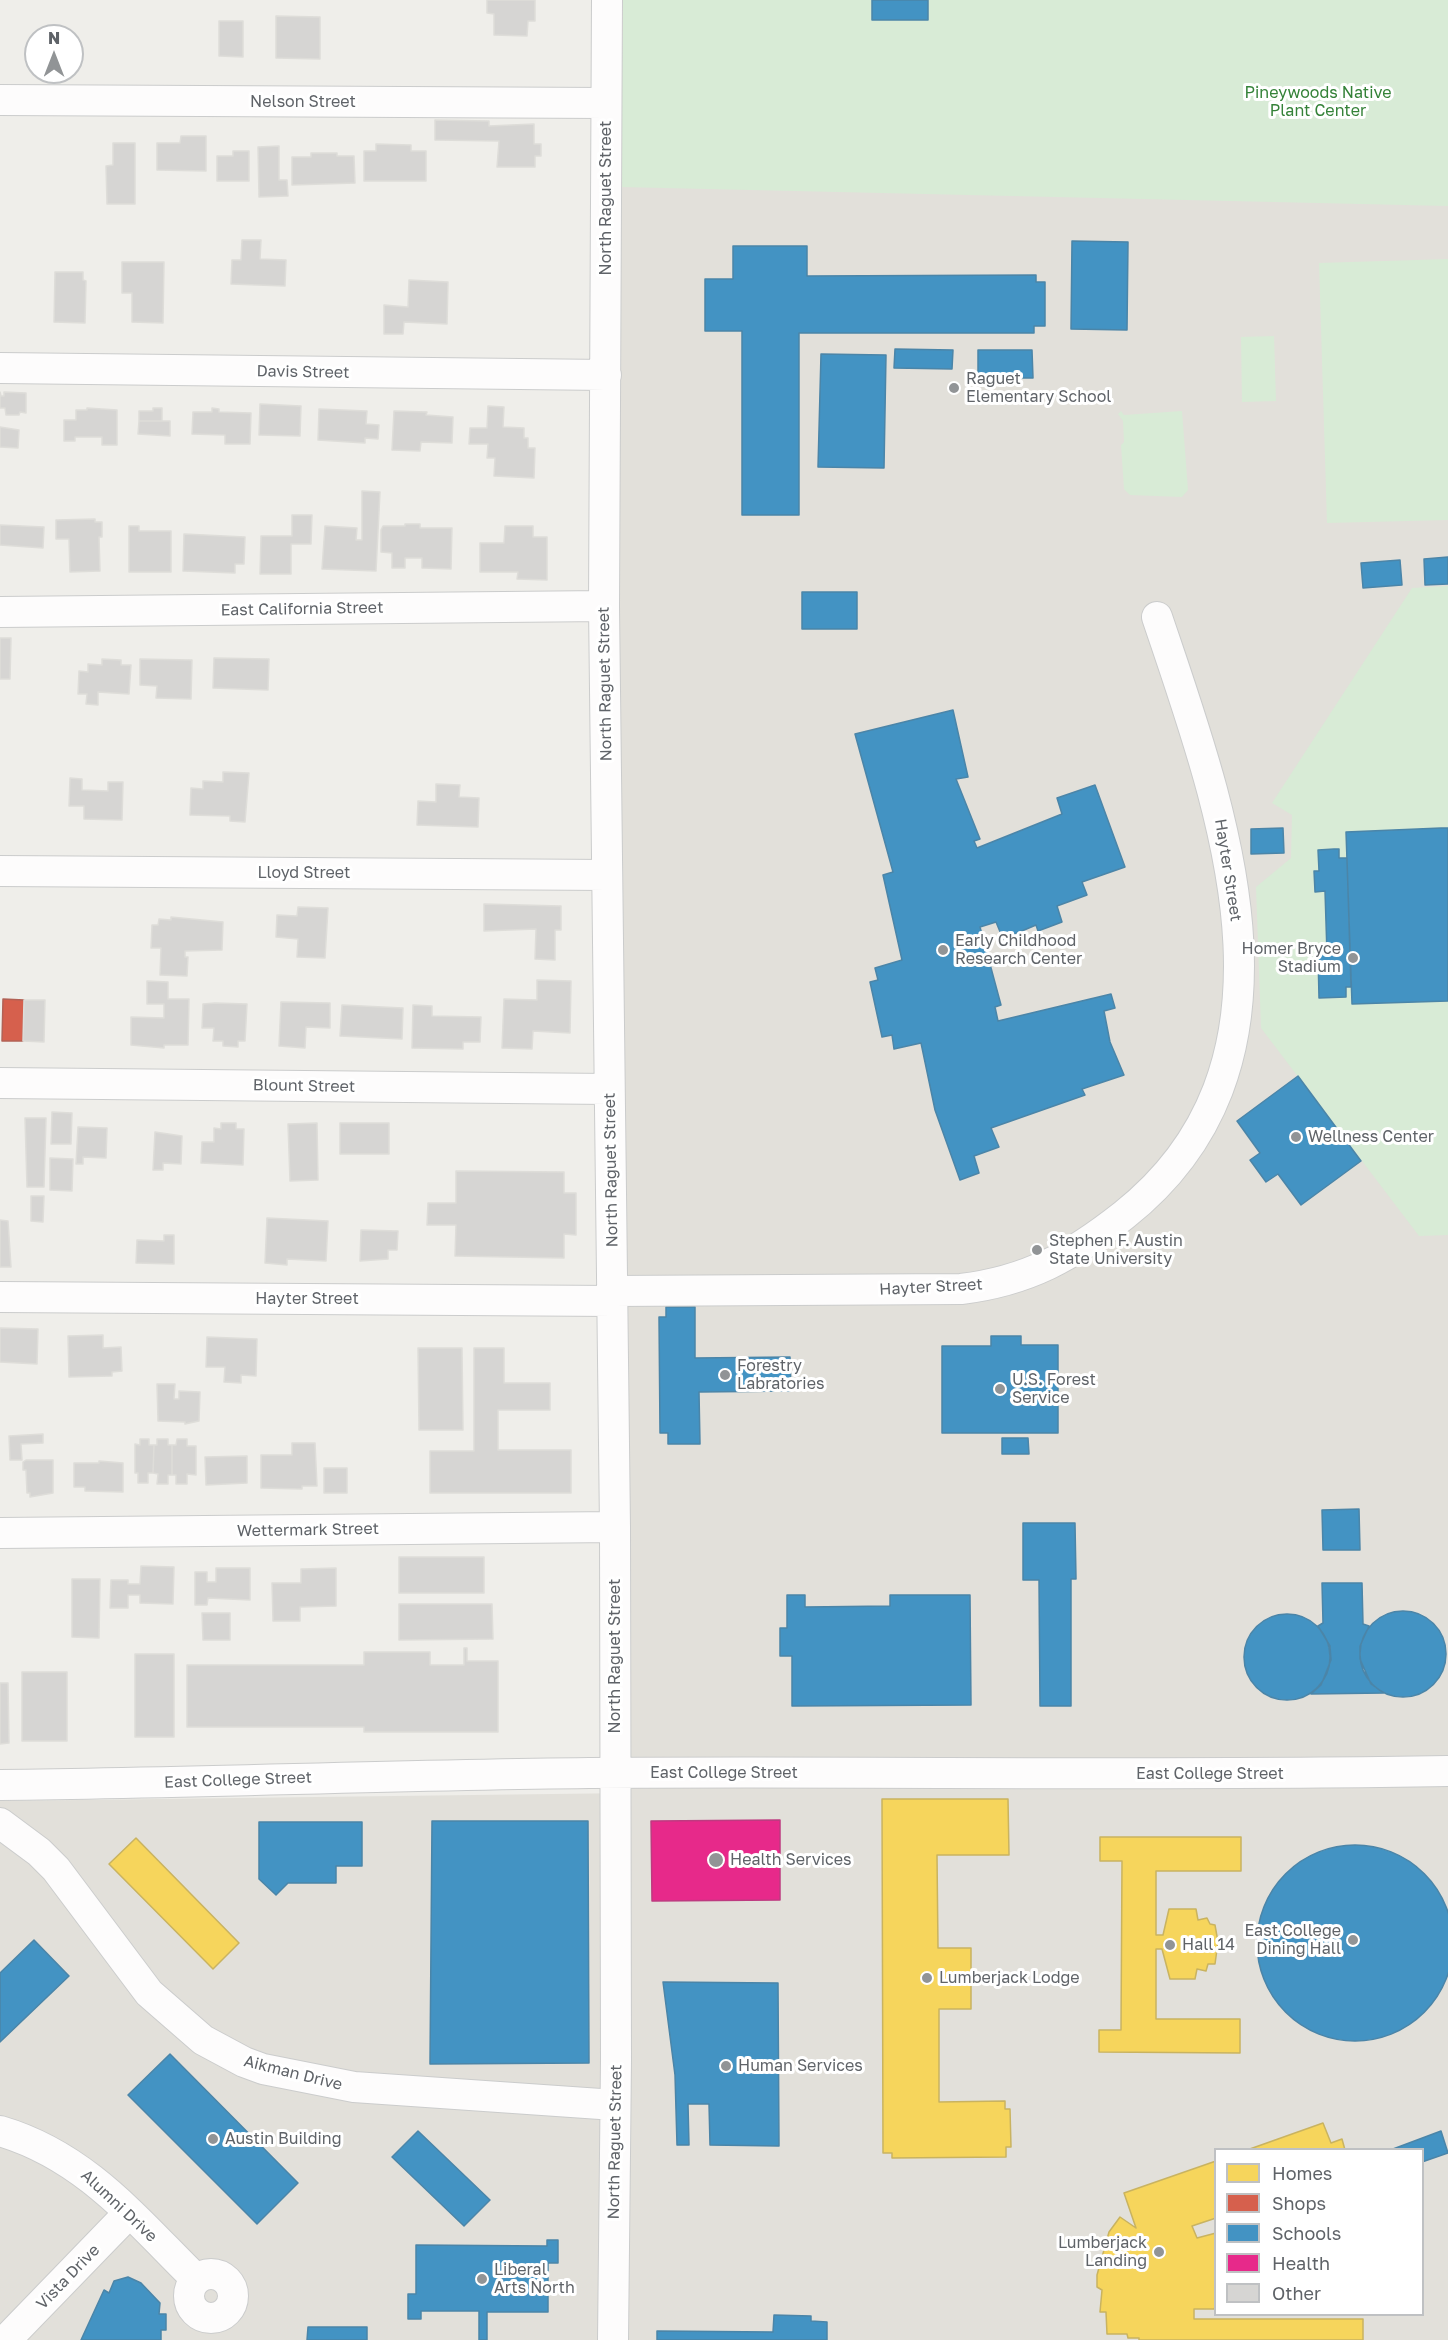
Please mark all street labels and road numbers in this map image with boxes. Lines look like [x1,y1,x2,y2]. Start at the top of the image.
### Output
street label: Nelson Street [250,92,356,112]
street label: North Raguet Street [596,121,616,275]
street label: Davis Street [256,362,350,382]
street label: East California Street [220,598,384,620]
street label: North Raguet Street [594,606,616,762]
street label: Hayter Street [1210,817,1246,923]
street label: Lloyd Street [257,863,351,883]
street label: Blount Street [253,1076,355,1096]
street label: North Raguet Street [600,1092,622,1248]
street label: Hayter Street [879,1275,983,1299]
street label: Hayter Street [255,1289,359,1309]
street label: Wettermark Street [237,1519,379,1541]
street label: North Raguet Street [605,1579,625,1733]
street label: East College Street [650,1763,798,1783]
street label: East College Street [1136,1764,1284,1784]
street label: East College Street [164,1768,312,1792]
street label: Aikman Drive [242,2052,344,2094]
street label: North Raguet Street [604,2064,626,2220]
street label: Alumni Drive [77,2166,161,2246]
street label: Vista Drive [32,2241,104,2313]

